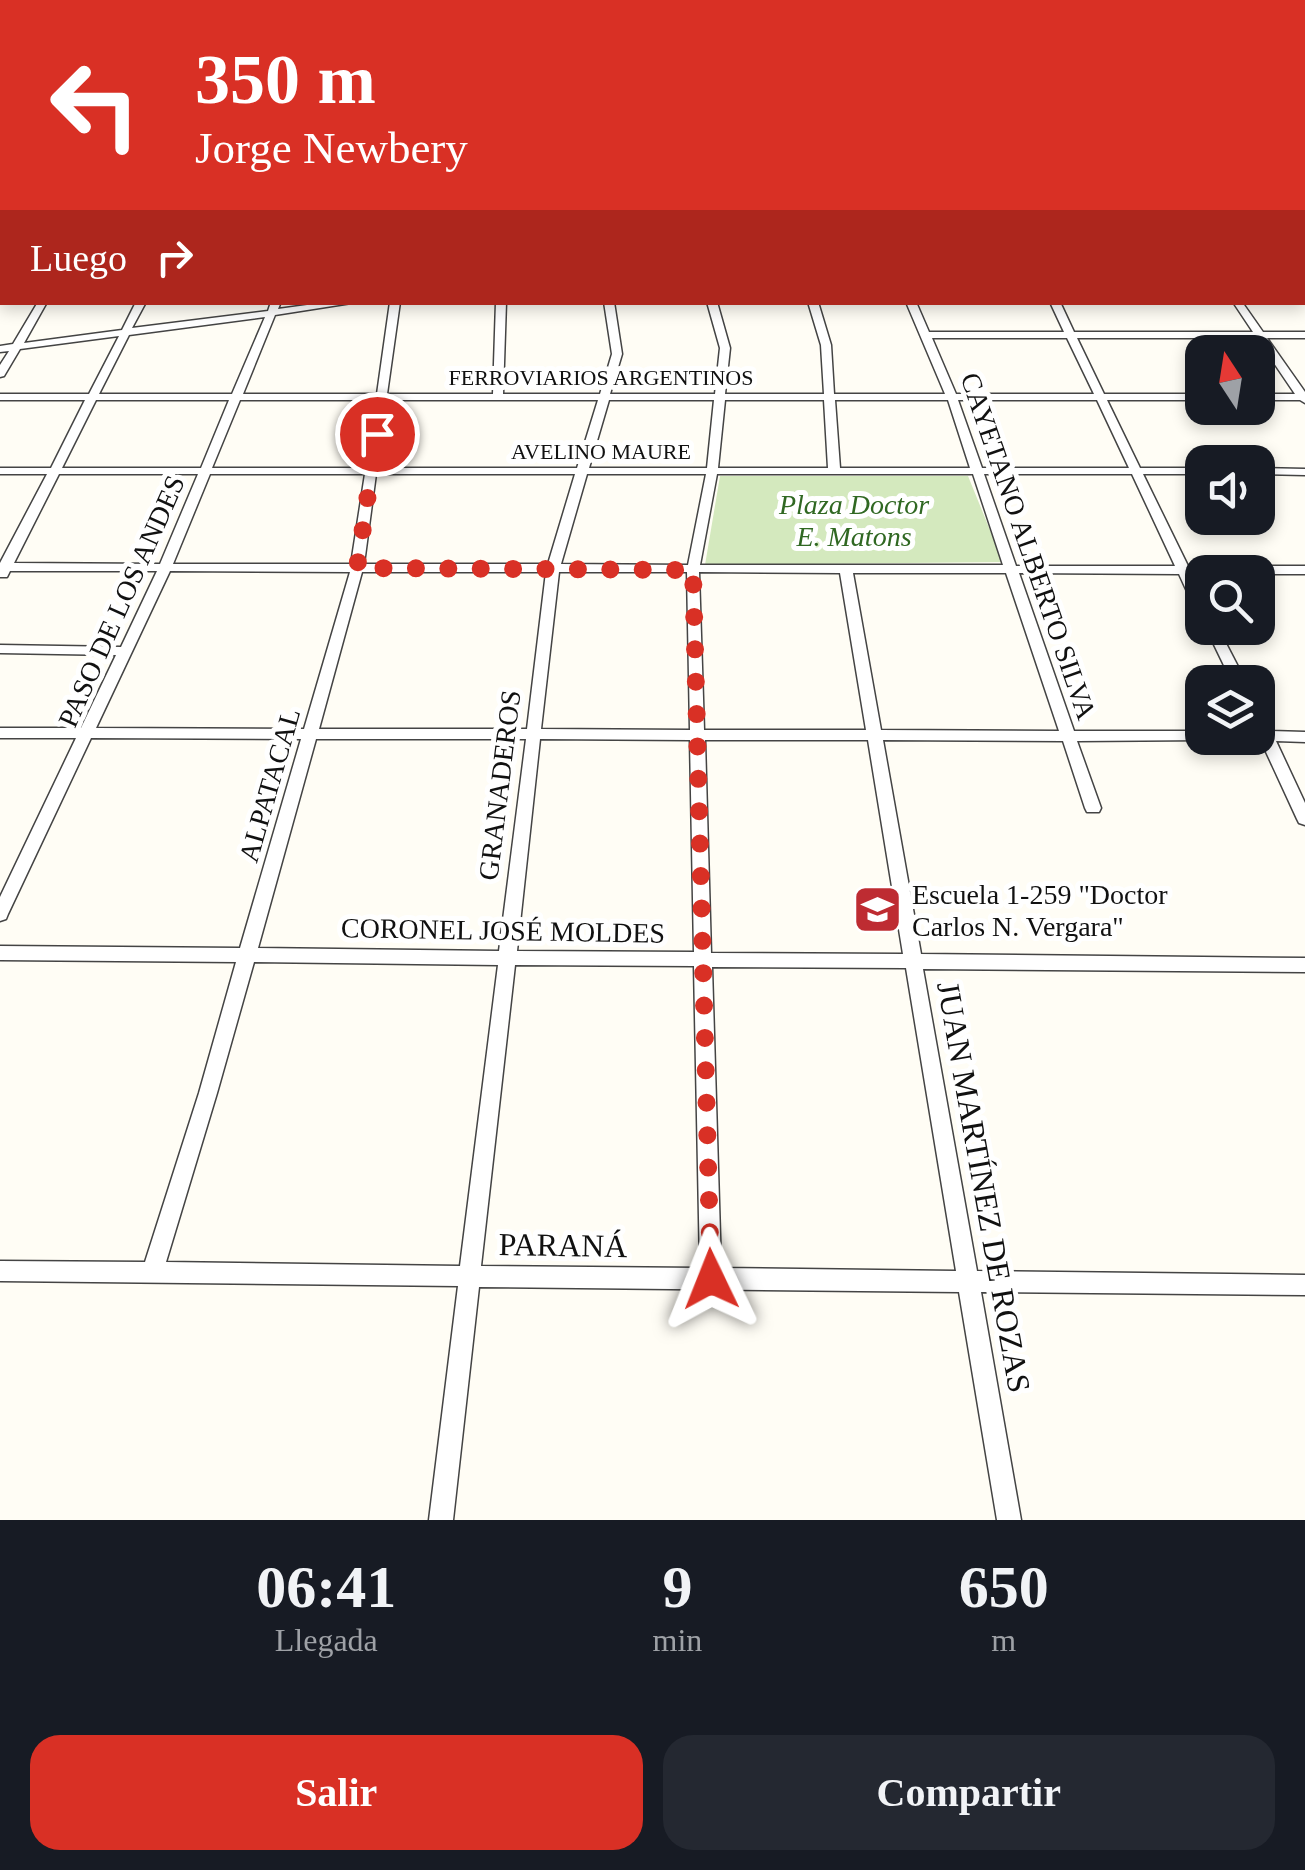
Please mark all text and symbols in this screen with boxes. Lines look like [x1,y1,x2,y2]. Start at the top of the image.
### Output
icon: left [30,40,160,170]
text: 350 m [195,41,376,118]
text: Jorge Newbery [195,123,468,173]
icon: right [147,230,202,285]
text: Luego [30,237,127,279]
north arrow [1185,335,1275,425]
map controls [1185,335,1275,755]
street label: FERROVIARIOS ARGENTINOS [449,365,753,390]
street label: CAYETANO ALBERTO SILVA [954,369,1103,724]
pin [335,392,420,477]
icon: arrive [350,407,405,462]
street label: AVELINO MAURE [511,439,691,464]
button: sound [1185,445,1275,535]
street label: PASO DE LOS ANDES [52,471,191,732]
park label: Plaza Doctor E. Matons [778,489,929,552]
button: search [1185,555,1275,645]
button: layers [1185,665,1275,755]
street label: GRANADEROS [472,688,527,882]
street label: ALPATACAL [233,705,306,866]
place label: Escuela 1-259 "Doctor Carlos N. Vergara" [912,879,1168,942]
school or university icon: Escuela 1-259 "Doctor Carlos N. Vergara" [851,884,903,936]
street label: CORONEL JOSÉ MOLDES [341,912,665,949]
street label: JUAN MARTÍNEZ DE ROZAS [930,979,1038,1395]
street label: PARANÁ [498,1226,628,1264]
position arrow [659,1227,763,1331]
text: 06:41 [256,1554,396,1620]
text: 9 [662,1554,692,1620]
text: 650 [959,1554,1049,1620]
text: Llegada [275,1622,378,1658]
text: min [653,1622,702,1658]
text: m [991,1622,1016,1658]
button: Salir [30,1735,643,1850]
button: Compartir [663,1735,1275,1850]

